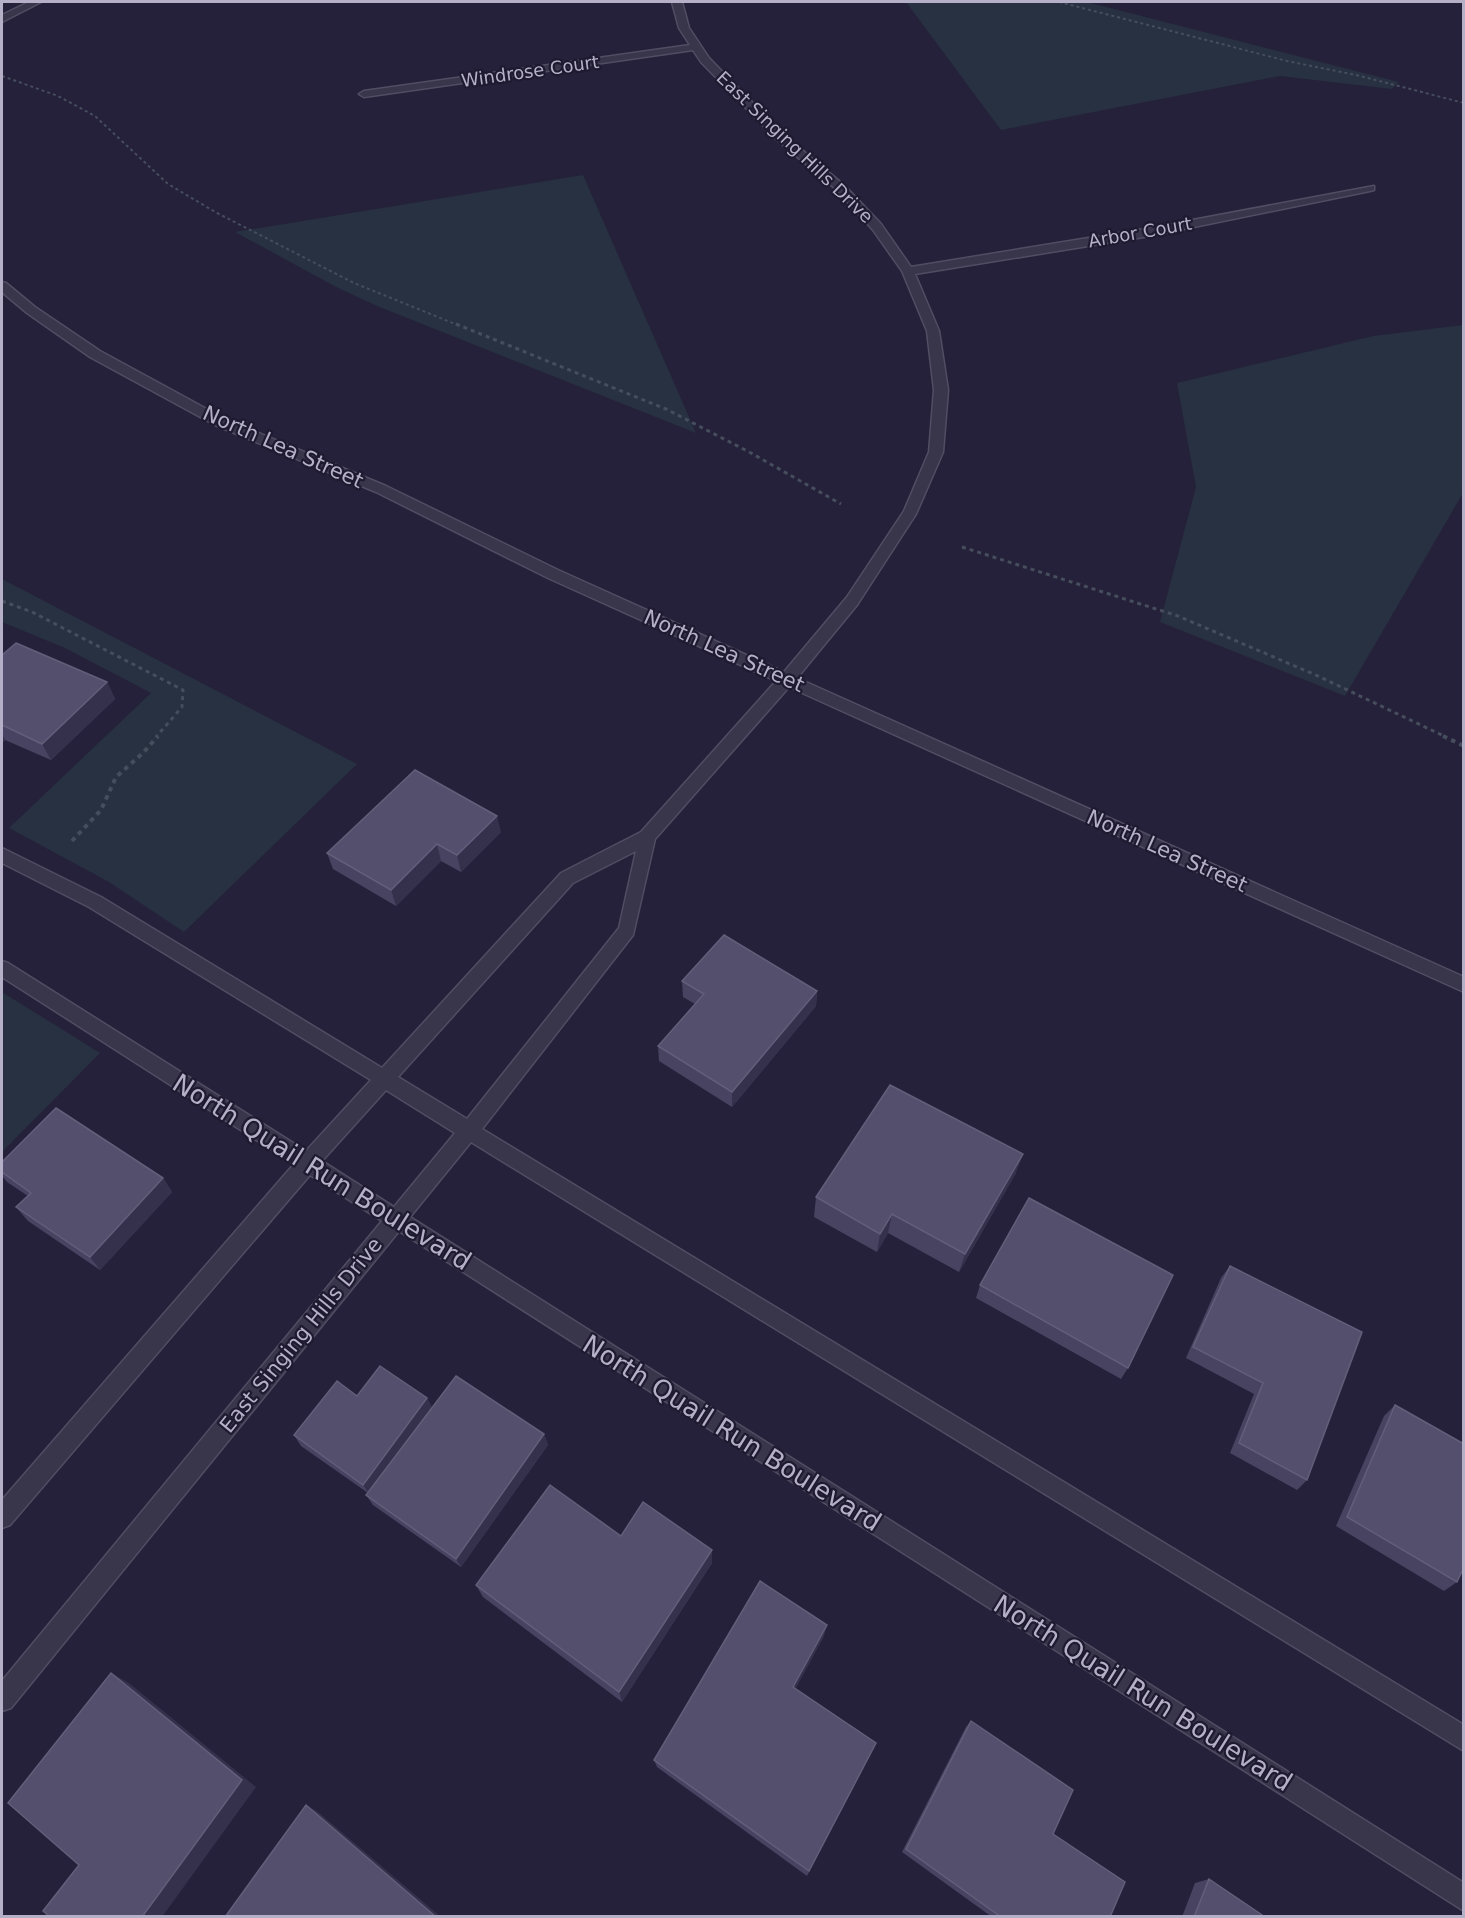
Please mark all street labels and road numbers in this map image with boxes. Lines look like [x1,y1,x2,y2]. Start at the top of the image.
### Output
street label: Windrose Court [460,51,600,91]
street label: East Singing Hills Drive [713,67,877,227]
street label: Arbor Court [1087,213,1193,251]
street label: North Lea Street [199,401,367,493]
street label: North Lea Street [640,605,808,697]
street label: North Lea Street [1083,805,1251,897]
street label: North Quail Run Boulevard [167,1068,477,1276]
street label: East Singing Hills Drive [215,1233,387,1437]
street label: North Quail Run Boulevard [577,1329,887,1537]
street label: North Quail Run Boulevard [988,1589,1298,1797]

